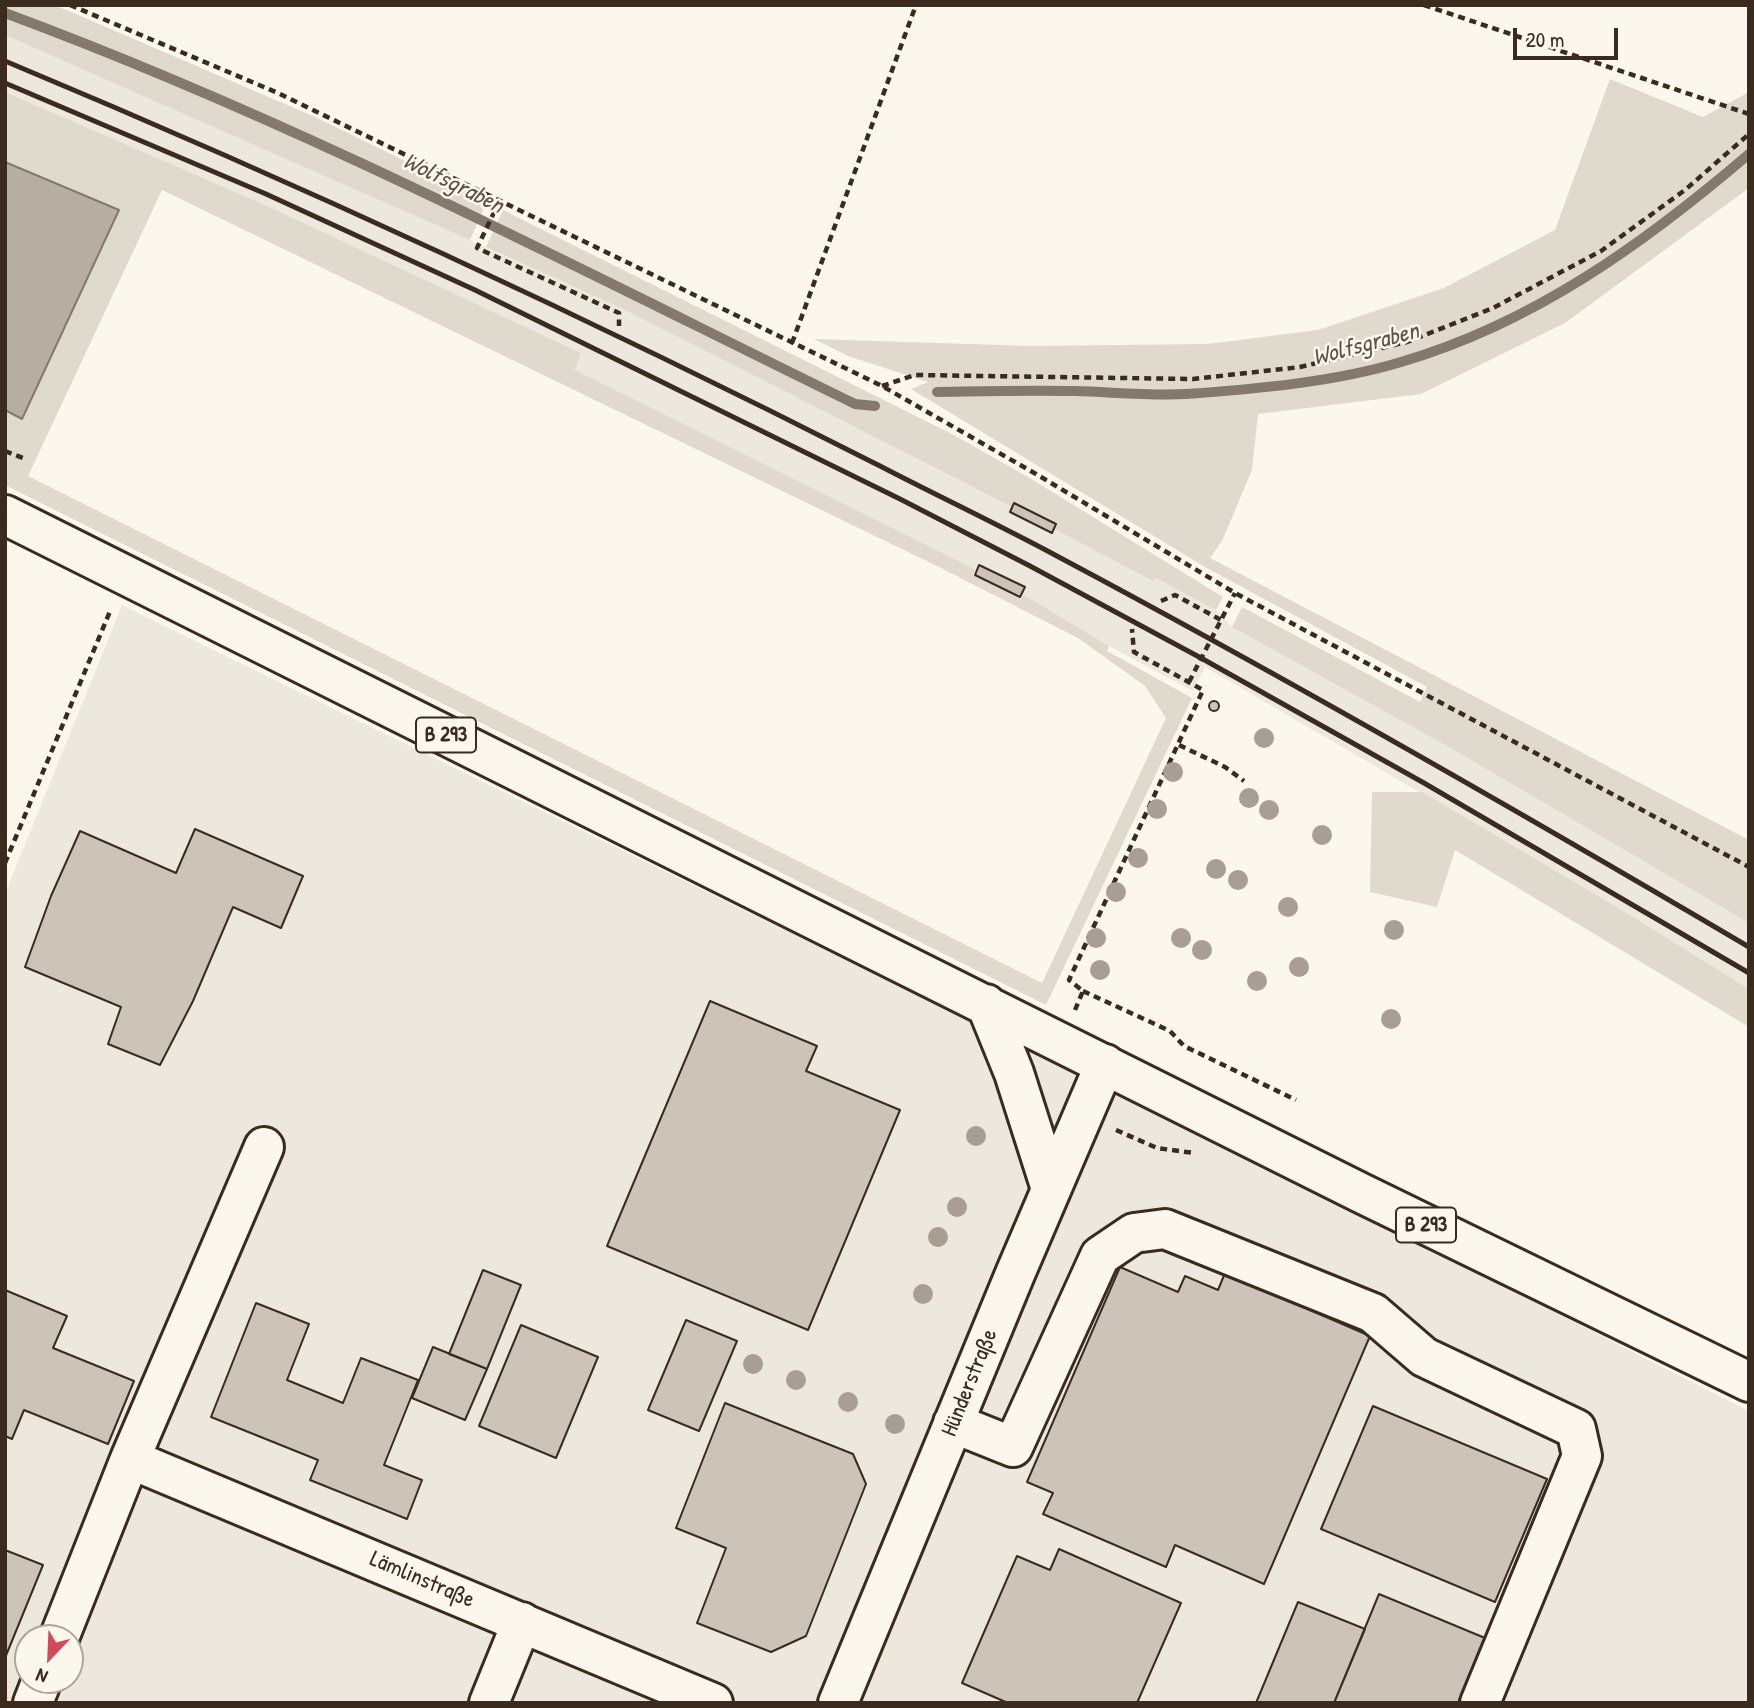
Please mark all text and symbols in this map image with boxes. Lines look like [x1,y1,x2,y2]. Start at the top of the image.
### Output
scale bar [1516,14,1621,58]
text: 20 m [1526,25,1564,54]
water label: Wolfsgraben [398,147,508,221]
water label: Wolfsgraben [1310,317,1422,373]
road number: B 293 [416,718,476,752]
road number: B 293 [1396,1208,1456,1242]
street label: Hünderstraße [936,1325,1004,1441]
street label: Lämlinstraße [366,1546,478,1614]
north arrow [14,1624,84,1694]
text: N [32,1663,51,1690]

